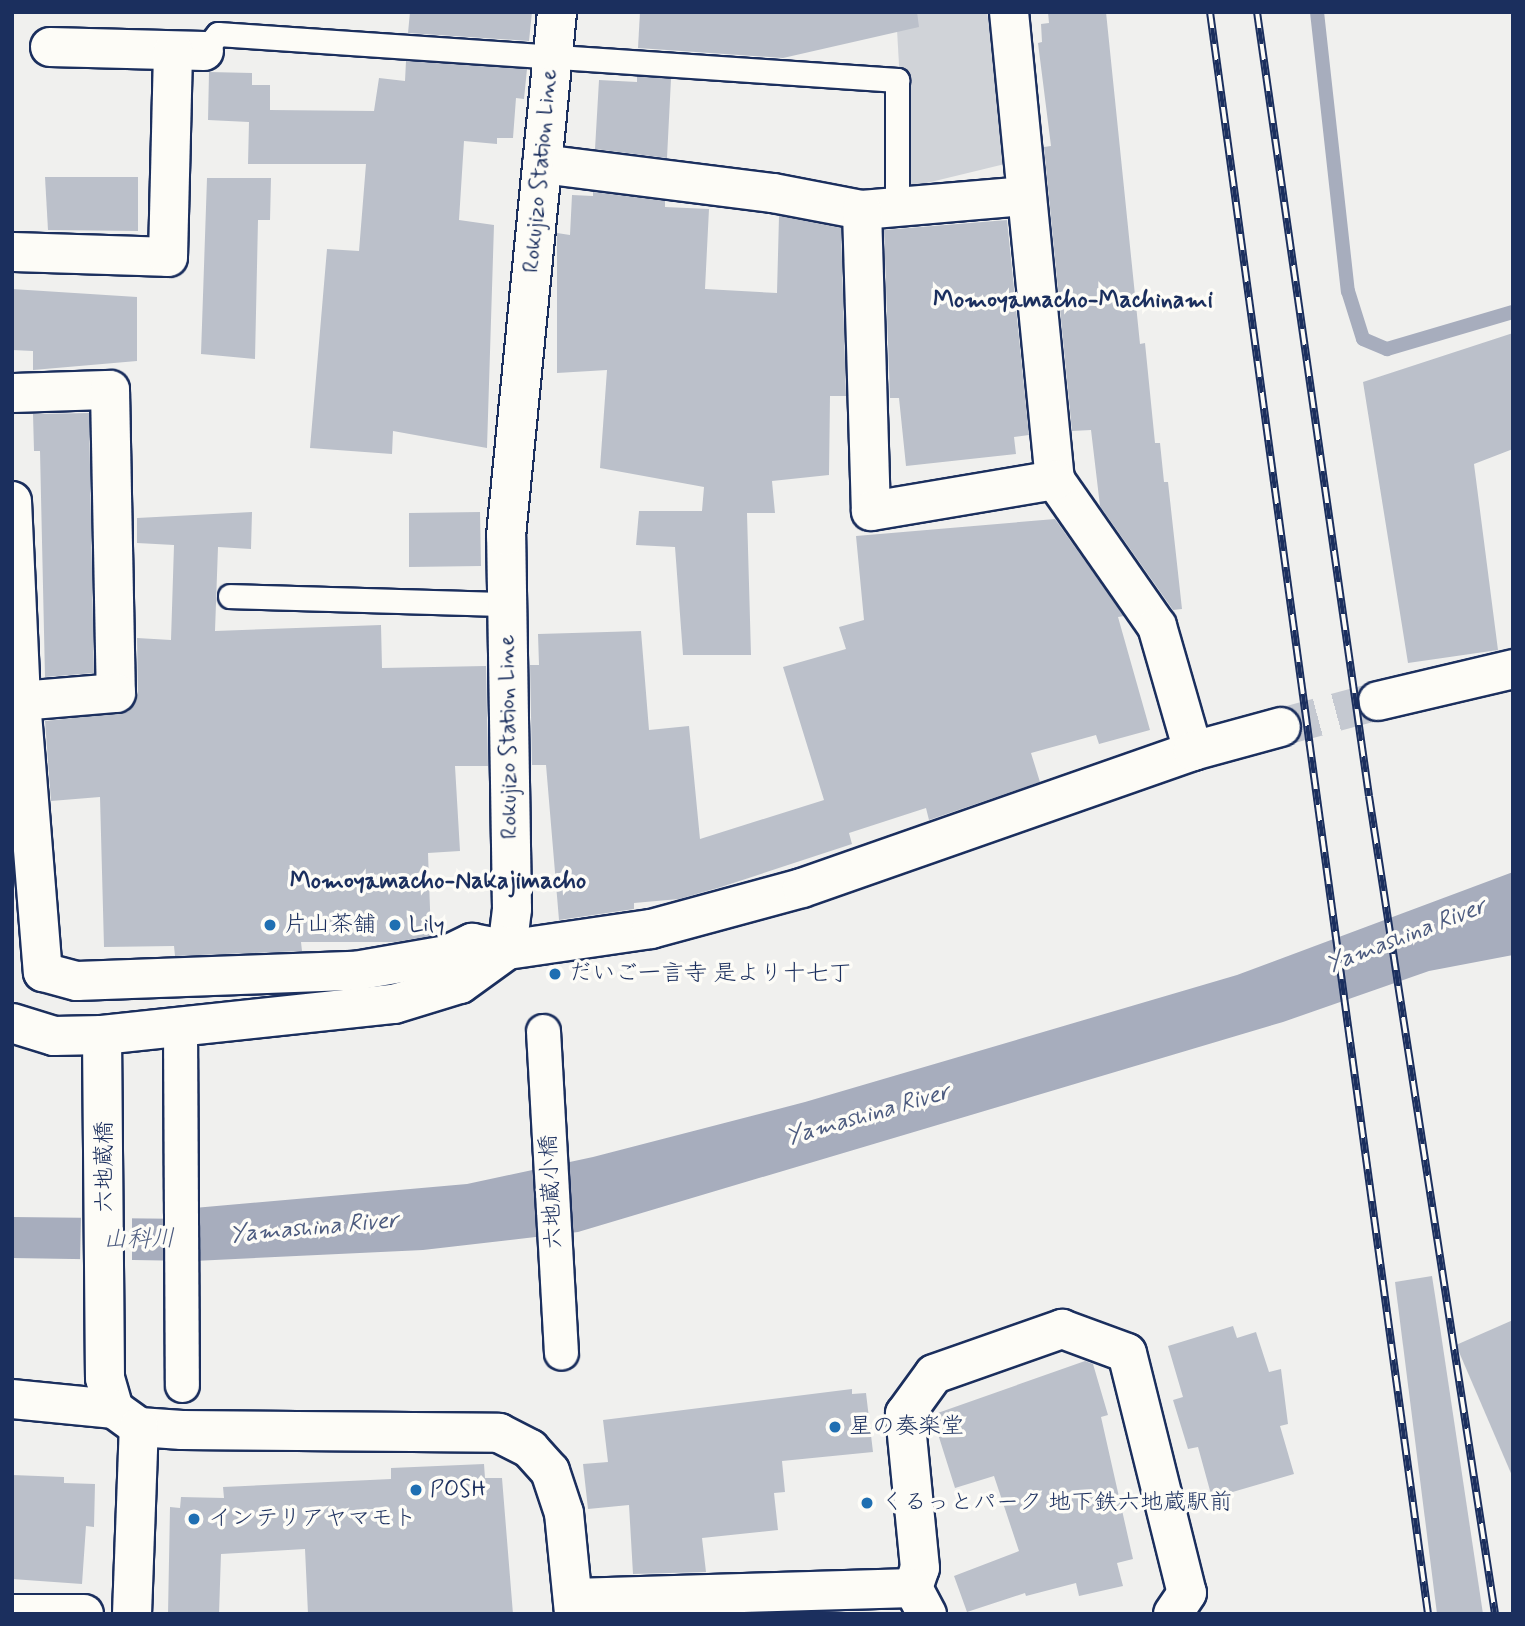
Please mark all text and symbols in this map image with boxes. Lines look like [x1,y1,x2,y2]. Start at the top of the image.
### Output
street label: Rokujizo Station Line [519,70,563,272]
district label: Momoyamacho-Machinami [933,287,1213,315]
street label: Rokujizo Station Line [493,637,525,837]
district label: Momoyamacho-Nakajimacho [290,868,586,896]
water label: Yamashina River [1321,892,1491,980]
place label: 片山茶舗 [284,911,376,939]
place label: Lily [409,911,445,939]
marker: 片山茶舗 [262,917,278,933]
marker: Lily [387,917,403,933]
place label: だいご一言寺 是より十七丁 [569,960,851,988]
marker: だいご一言寺 是より十七丁 [547,966,563,982]
water label: Yamashina River [782,1078,954,1152]
street label: 六地蔵橋 [91,1121,119,1213]
street label: 六地蔵小橋 [535,1134,569,1250]
water label: Yamashina River [227,1206,401,1250]
water label: 山科川 [103,1225,175,1255]
place label: 星の奏楽堂 [849,1413,964,1441]
marker: 星の奏楽堂 [827,1419,843,1435]
place label: POSH [430,1476,486,1504]
marker: POSH [408,1482,424,1498]
place label: くるっとパーク 地下鉄六地蔵駅前 [881,1489,1232,1517]
marker: くるっとパーク 地下鉄六地蔵駅前 [859,1495,875,1511]
place label: インテリアヤマモト [208,1505,415,1533]
marker: インテリアヤマモト [186,1511,202,1527]

